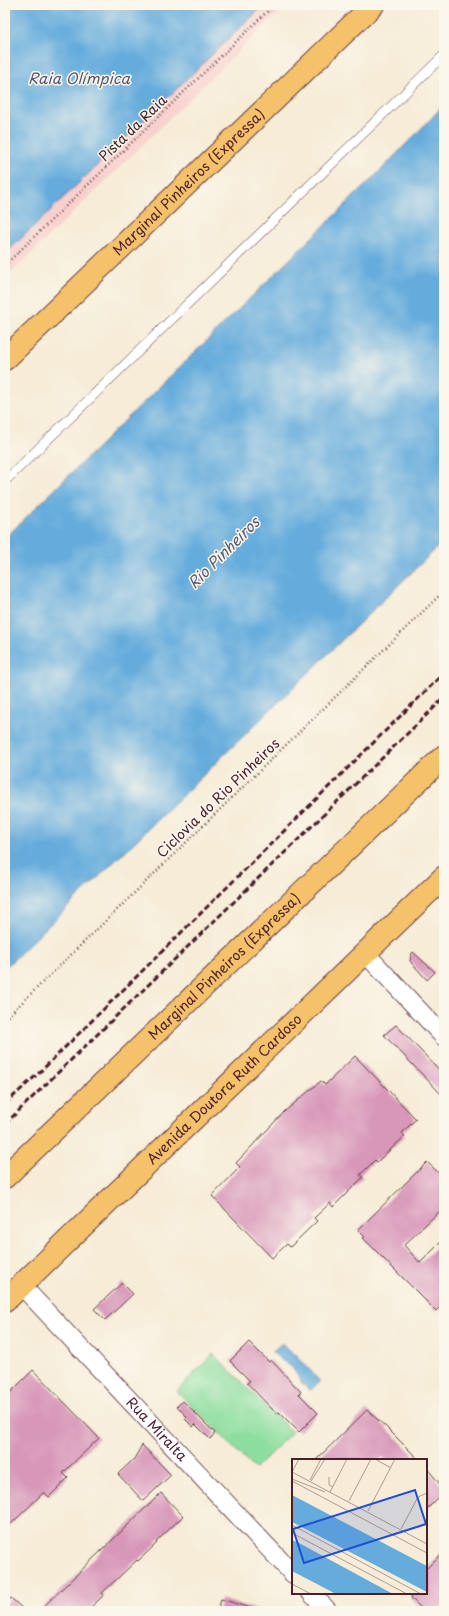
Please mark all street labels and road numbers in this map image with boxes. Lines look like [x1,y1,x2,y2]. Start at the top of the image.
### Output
street label: Pista da Raia [94,89,172,166]
street label: Marginal Pinheiros (Expressa) [108,104,269,260]
street label: Ciclovia do Rio Pinheiros [151,733,284,862]
street label: Marginal Pinheiros (Expressa) [143,888,305,1044]
street label: Avenida Doutora Ruth Cardoso [142,1009,306,1169]
street label: Rua Miralta [122,1392,193,1466]

